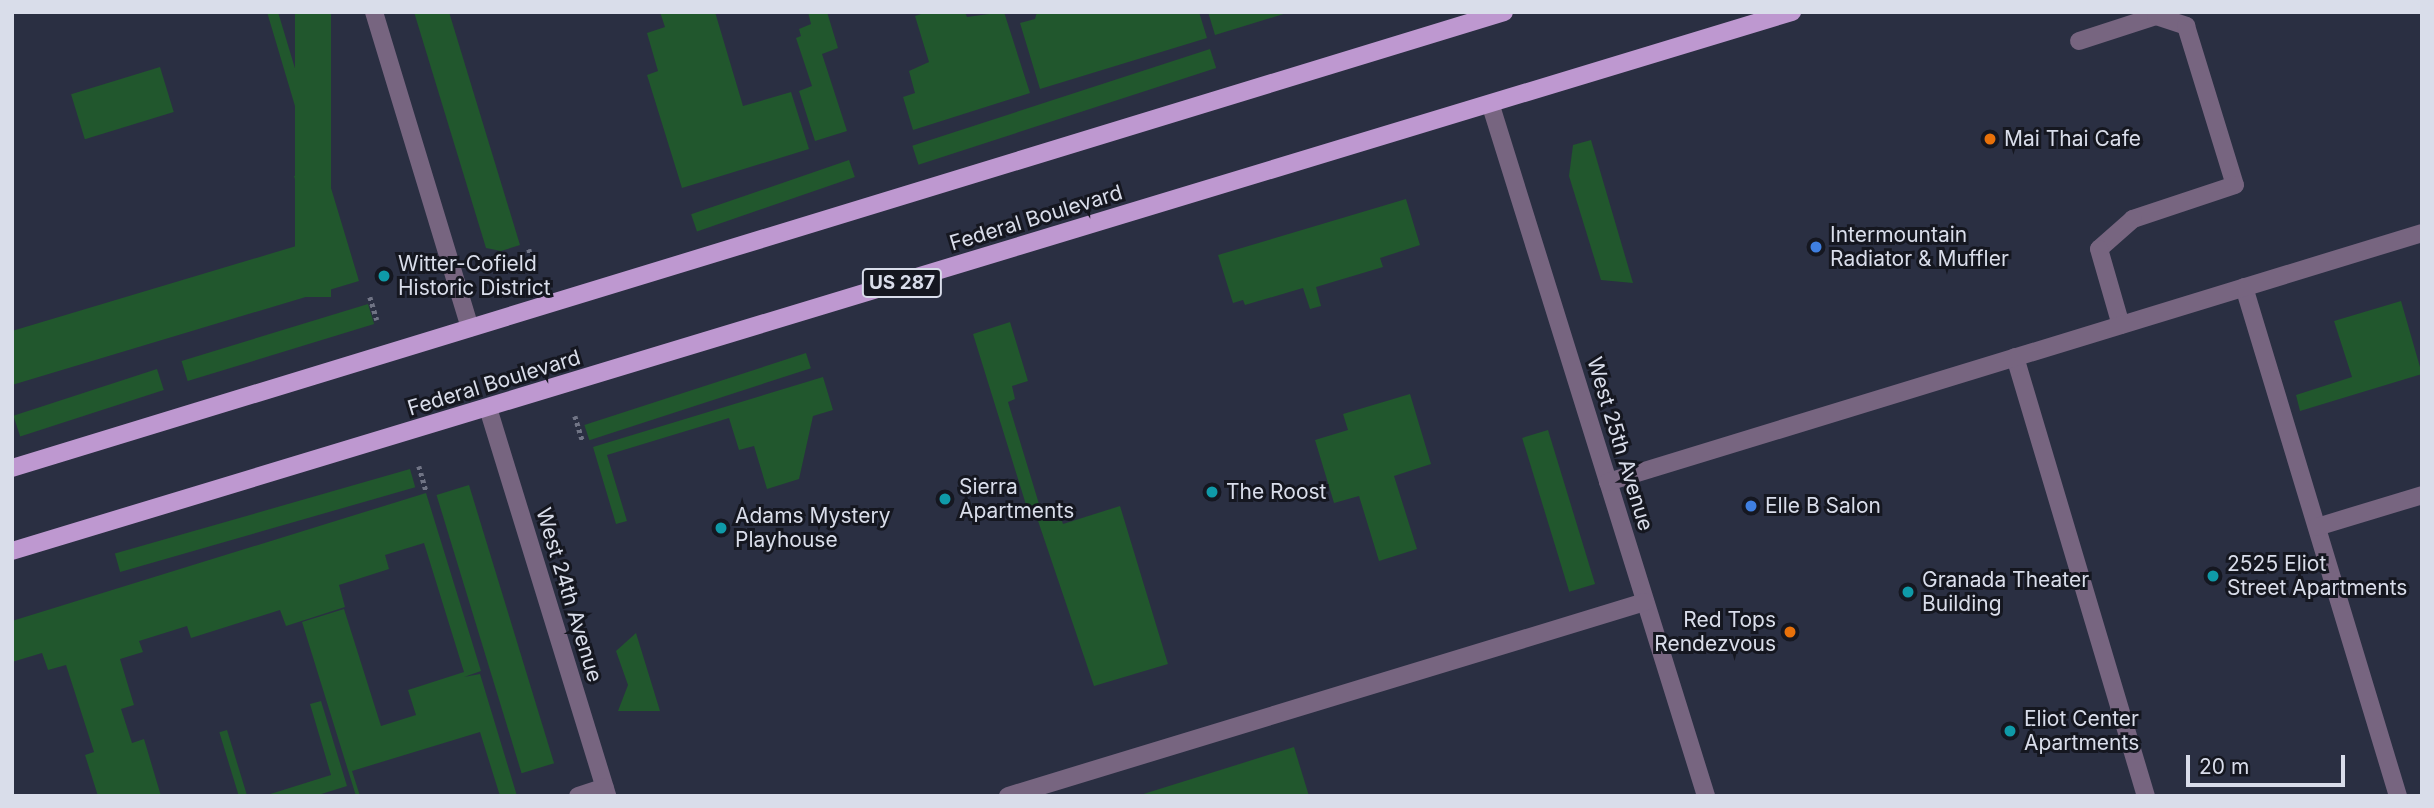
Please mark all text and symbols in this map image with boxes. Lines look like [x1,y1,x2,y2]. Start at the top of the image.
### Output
place label: Mai Thai Cafe [2004,126,2141,152]
marker: Mai Thai Cafe [1982,131,1998,147]
street label: Federal Boulevard [947,180,1125,256]
place label: Intermountain Radiator & Muffler [1830,222,2009,272]
marker: Intermountain Radiator & Muffler [1808,239,1824,255]
place label: Witter-Cofield Historic District [398,251,551,301]
marker: Witter-Cofield Historic District [376,268,392,284]
road number: US 287 [862,268,942,298]
street label: Federal Boulevard [405,345,583,421]
street label: West 25th Avenue [1582,354,1658,534]
place label: Sierra Apartments [959,474,1074,524]
place label: The Roost [1226,479,1326,505]
marker: The Roost [1204,484,1220,500]
marker: Sierra Apartments [937,491,953,507]
place label: Elle B Salon [1765,493,1881,519]
marker: Elle B Salon [1743,498,1759,514]
place label: Adams Mystery Playhouse [735,503,890,553]
street label: West 24th Avenue [531,505,607,685]
marker: Adams Mystery Playhouse [713,520,729,536]
place label: 2525 Eliot Street Apartments [2227,551,2407,601]
place label: Granada Theater Building [1922,567,2089,617]
marker: 2525 Eliot Street Apartments [2205,568,2221,584]
marker: Granada Theater Building [1900,584,1916,600]
place label: Red Tops Rendezvous [1654,607,1776,657]
marker: Red Tops Rendezvous [1782,624,1798,640]
place label: Eliot Center Apartments [2024,706,2139,756]
marker: Eliot Center Apartments [2002,723,2018,739]
scale bar [2189,742,2348,786]
text: 20 m [2199,754,2249,779]

